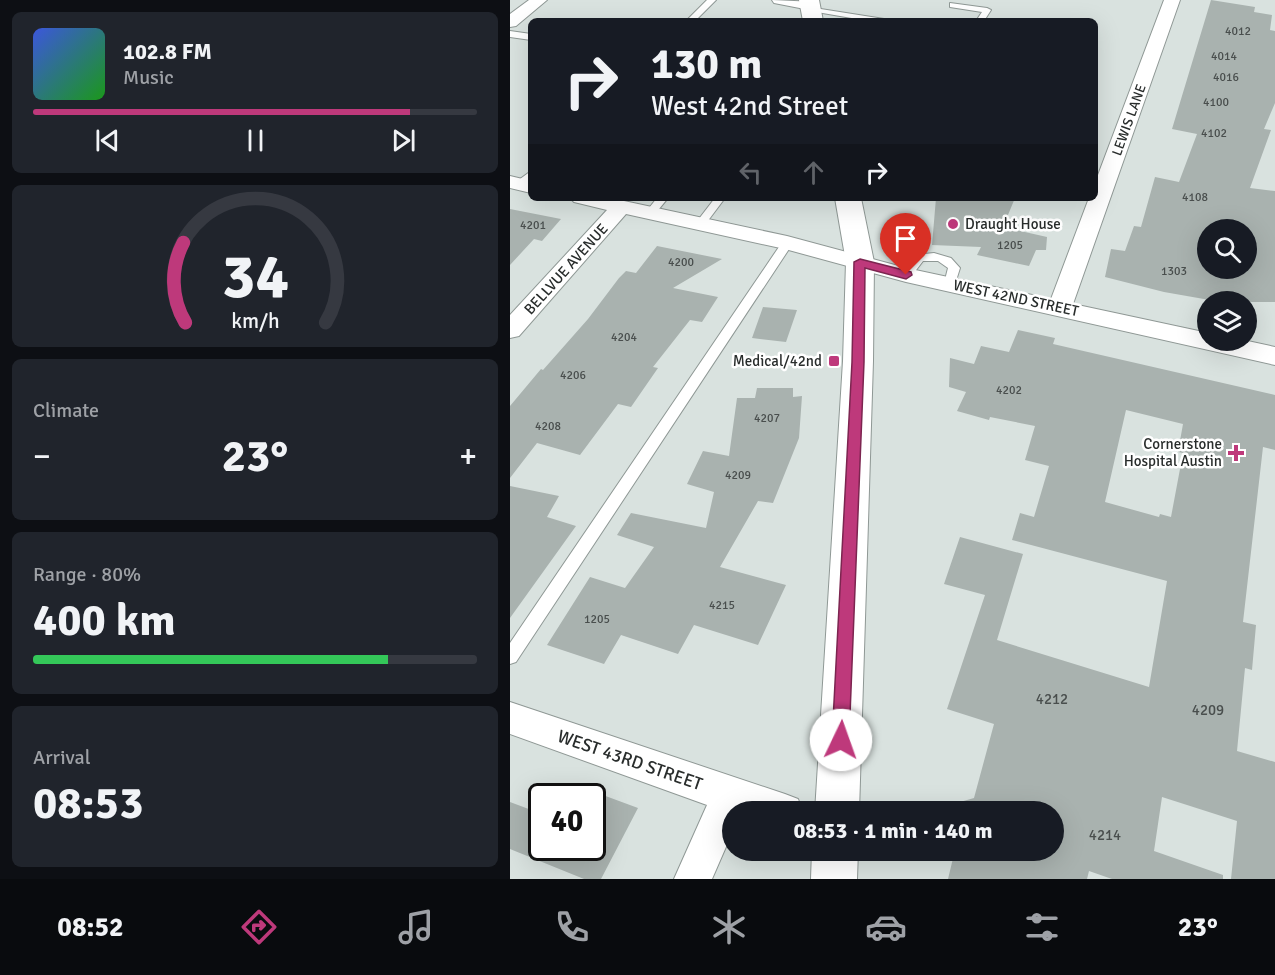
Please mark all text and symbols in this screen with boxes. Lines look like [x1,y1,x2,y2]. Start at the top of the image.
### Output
house number: 4012 [1225,24,1251,39]
text: 102.8 FM [123,38,212,65]
text: 130 m [651,39,762,90]
icon: right [552,42,630,120]
house number: 4014 [1211,49,1237,64]
text: Music [123,65,174,90]
house number: 4016 [1213,70,1239,85]
street label: LEWIS LANE [1108,82,1150,158]
text: West 42nd Street [651,90,848,123]
house number: 4100 [1203,95,1229,110]
icon: previous [91,124,124,157]
icon: pause [239,124,272,157]
icon: next [387,124,420,157]
house number: 4102 [1201,126,1227,141]
icon: left [734,156,767,189]
icon: ahead [797,156,830,189]
icon: right [860,156,893,189]
house number: 4108 [1182,190,1208,205]
pin [880,213,931,275]
place label: Draught House [965,215,1061,233]
marker: Draught House [946,217,960,231]
house number: 4201 [520,218,546,233]
map controls [1197,219,1257,351]
button: search [1197,219,1257,279]
street label: BELLVUE AVENUE [520,220,612,318]
icon: arrive [889,222,922,255]
text: 34 [221,238,289,315]
house number: 1205 [997,238,1023,253]
house number: 4200 [668,255,694,270]
house number: 1303 [1161,264,1187,279]
street label: WEST 42ND STREET [952,276,1081,320]
button: layers [1197,291,1257,351]
text: km/h [231,309,279,335]
house number: 4204 [611,330,637,345]
place label: Medical/42nd [733,352,822,370]
marker: Medical/42nd [827,354,841,368]
house number: 4206 [560,368,586,383]
house number: 4202 [996,383,1022,398]
text: Climate [33,398,99,423]
house number: 4207 [754,411,780,426]
house number: 4208 [535,419,561,434]
text: 23° [222,429,288,484]
place label: Cornerstone Hospital Austin [1124,435,1222,470]
text: − [33,436,51,477]
text: + [459,436,477,477]
marker: Cornerstone Hospital Austin [1227,444,1245,462]
house number: 4209 [725,468,751,483]
text: Range · 80% [33,562,141,587]
text: 400 km [33,593,176,648]
house number: 4215 [709,598,735,613]
house number: 1205 [584,612,610,627]
house number: 4212 [1036,690,1068,708]
house number: 4209 [1192,701,1224,719]
position arrow [809,708,873,772]
street label: WEST 43RD STREET [555,725,706,795]
text: Arrival [33,745,91,770]
text: 08:53 [33,776,143,831]
speed limit sign: 40 [528,783,606,861]
text: 08:53 · 1 min · 140 m [793,817,993,844]
house number: 4214 [1089,826,1121,844]
icon: directions [238,906,280,948]
icon: music [395,906,437,948]
icon: phone [551,906,593,948]
icon: climate [708,906,750,948]
icon: car [865,906,907,948]
icon: filters [1021,906,1063,948]
text: 08:52 [57,911,124,944]
text: 23° [1178,911,1218,944]

